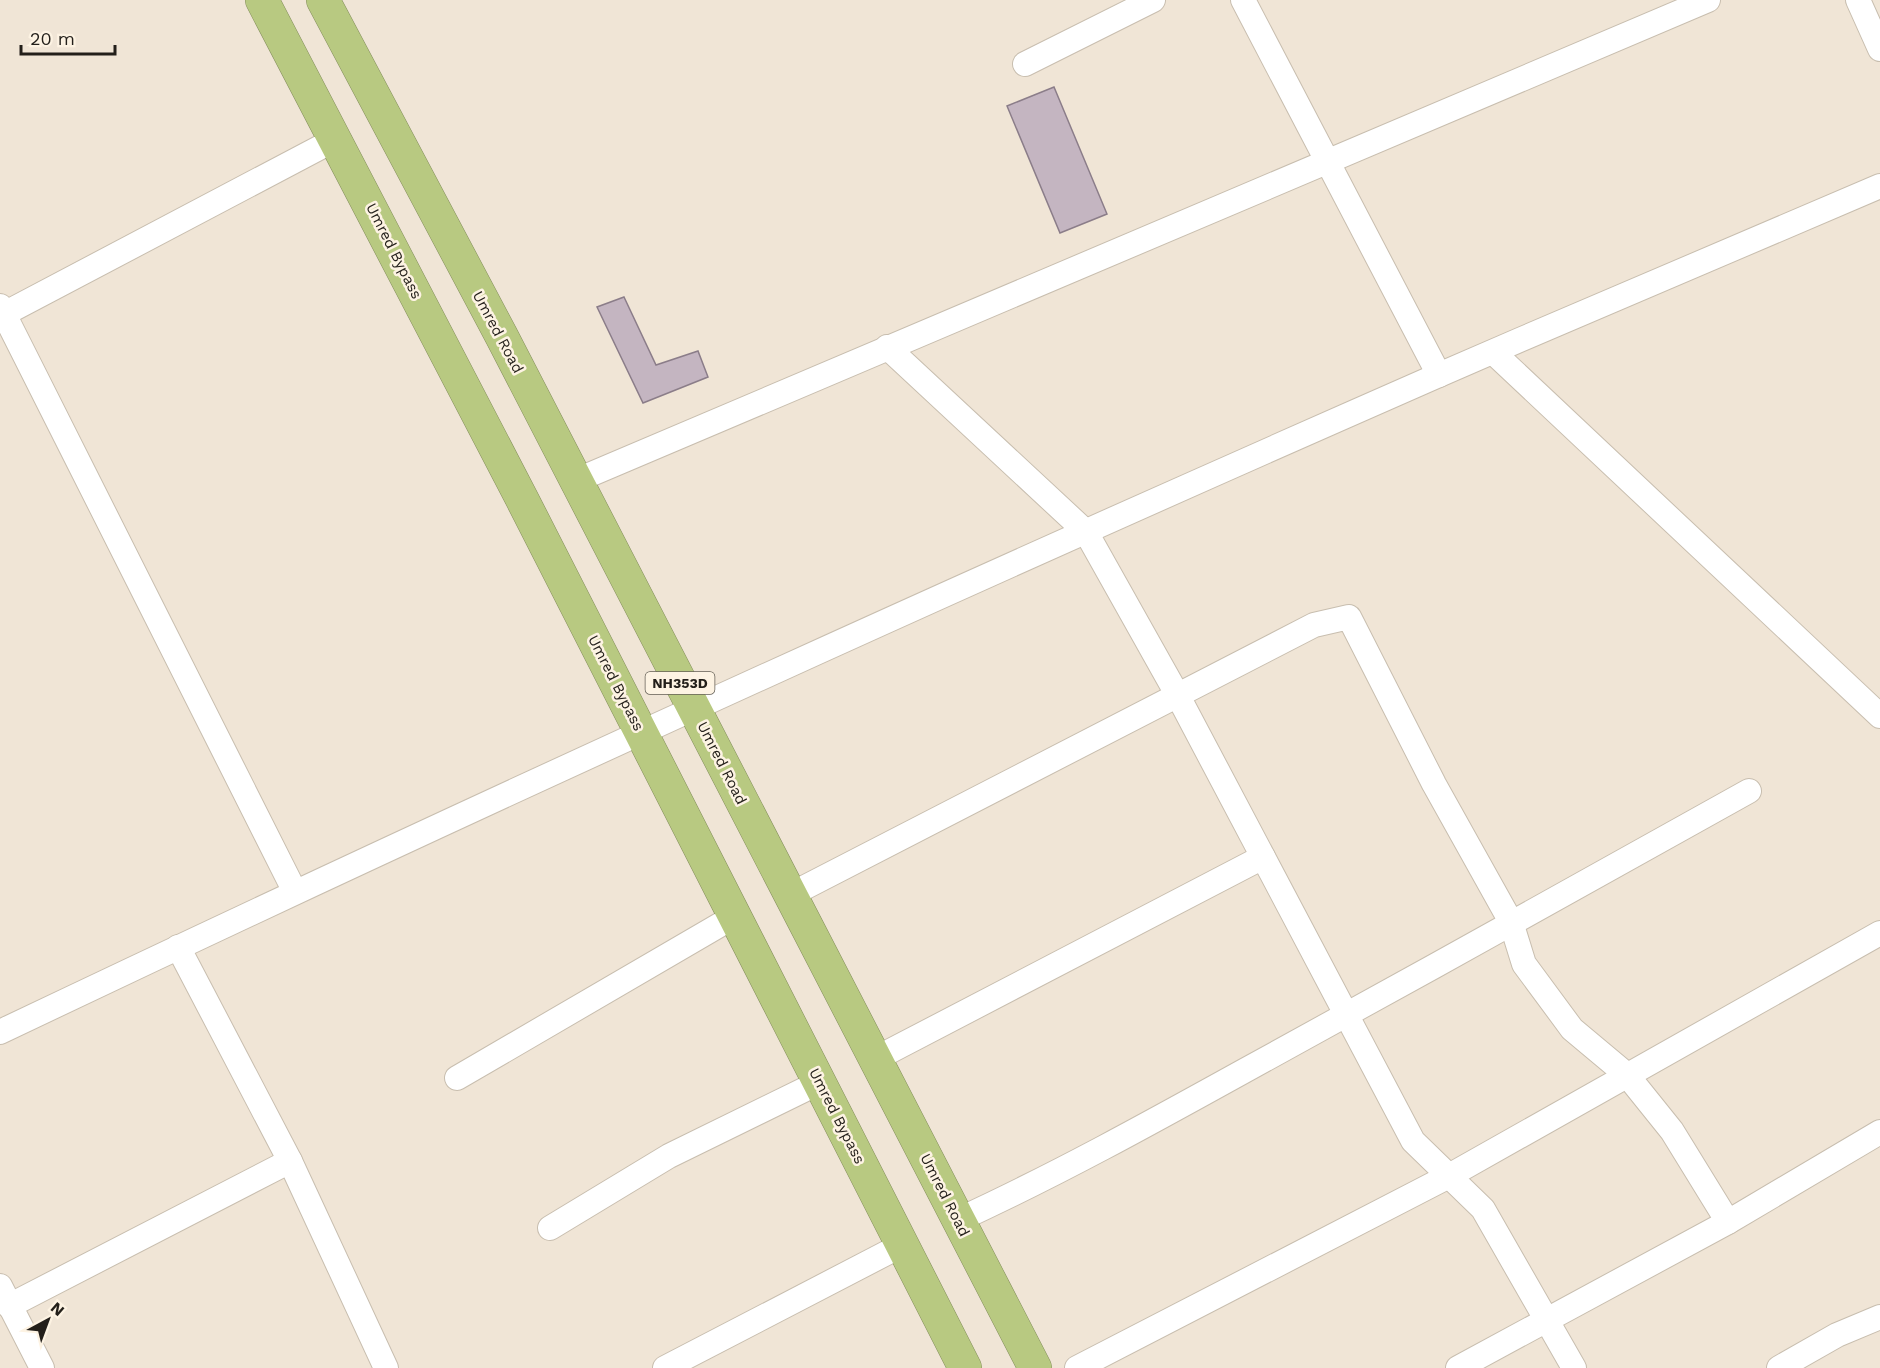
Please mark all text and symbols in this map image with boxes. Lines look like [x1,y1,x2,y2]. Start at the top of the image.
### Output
scale bar [21,18,116,56]
text: 20 m [30,28,75,49]
street label: Umred Bypass [362,200,426,302]
street label: Umred Road [469,288,527,376]
street label: Umred Bypass [584,632,648,734]
road number: NH353D [646,672,714,694]
street label: Umred Road [693,719,751,807]
street label: Umred Bypass [805,1065,869,1167]
street label: Umred Road [916,1151,974,1239]
north arrow [18,1290,78,1350]
text: N [47,1298,68,1320]

